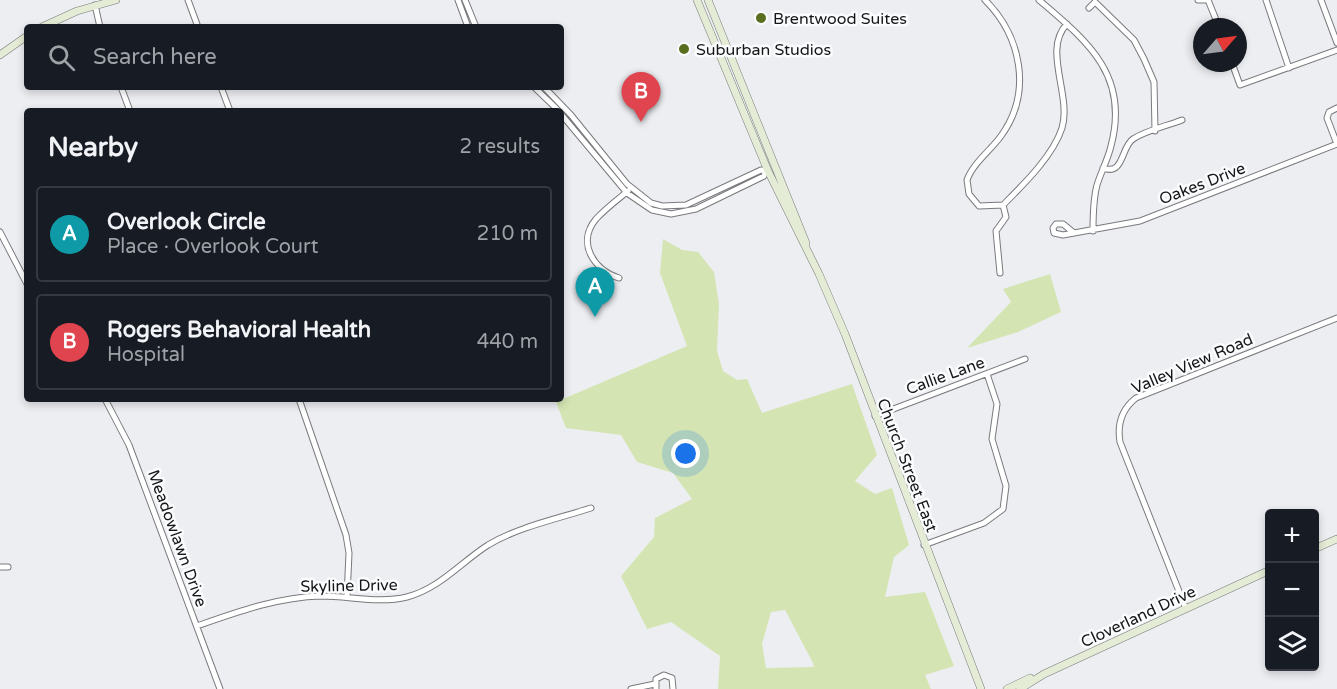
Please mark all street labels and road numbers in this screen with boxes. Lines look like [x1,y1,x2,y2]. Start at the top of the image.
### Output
street label: Oakes Drive [1156,158,1248,210]
street label: Valley View Road [1129,329,1256,398]
street label: Callie Lane [903,352,987,399]
street label: Church Street East [872,396,942,535]
street label: Meadowlawn Drive [143,467,211,610]
street label: Skyline Drive [300,575,398,597]
street label: Cloverland Drive [1078,582,1199,652]

